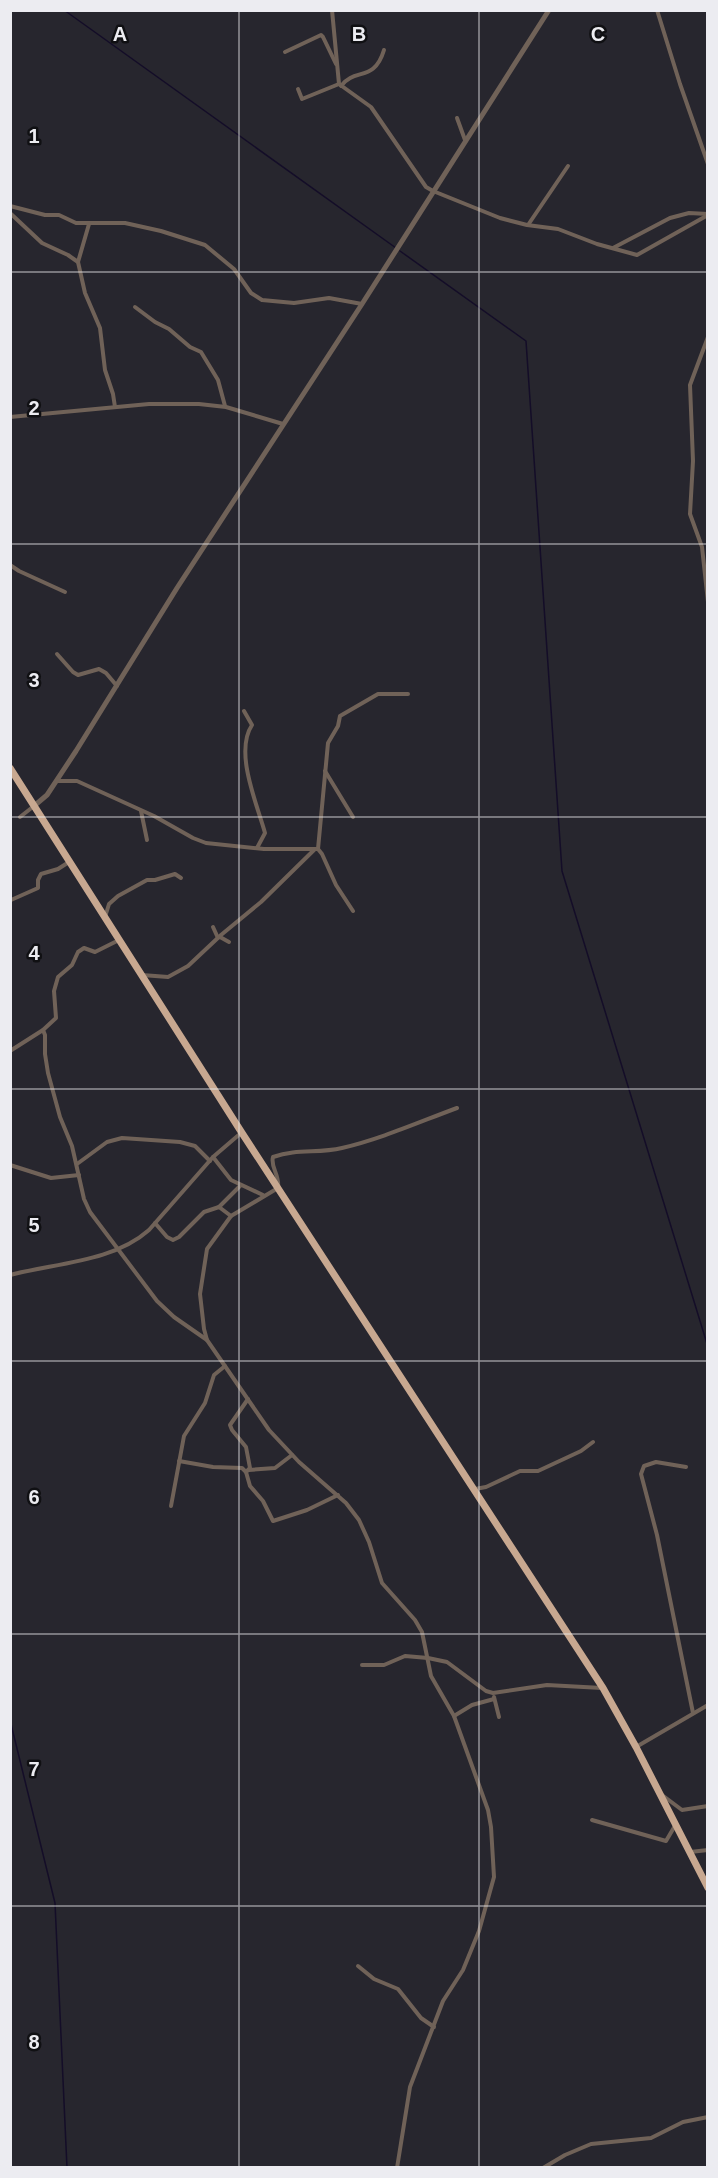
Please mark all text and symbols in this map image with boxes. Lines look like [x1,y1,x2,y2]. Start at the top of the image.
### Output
text: A [113,23,127,45]
text: B [352,23,366,45]
text: C [591,23,605,45]
text: 1 [28,125,40,147]
text: 2 [28,397,40,419]
text: 3 [28,669,40,691]
text: 4 [28,942,40,964]
text: 5 [28,1214,40,1236]
text: 6 [28,1486,40,1508]
text: 7 [28,1758,40,1780]
text: 8 [28,2031,40,2053]

